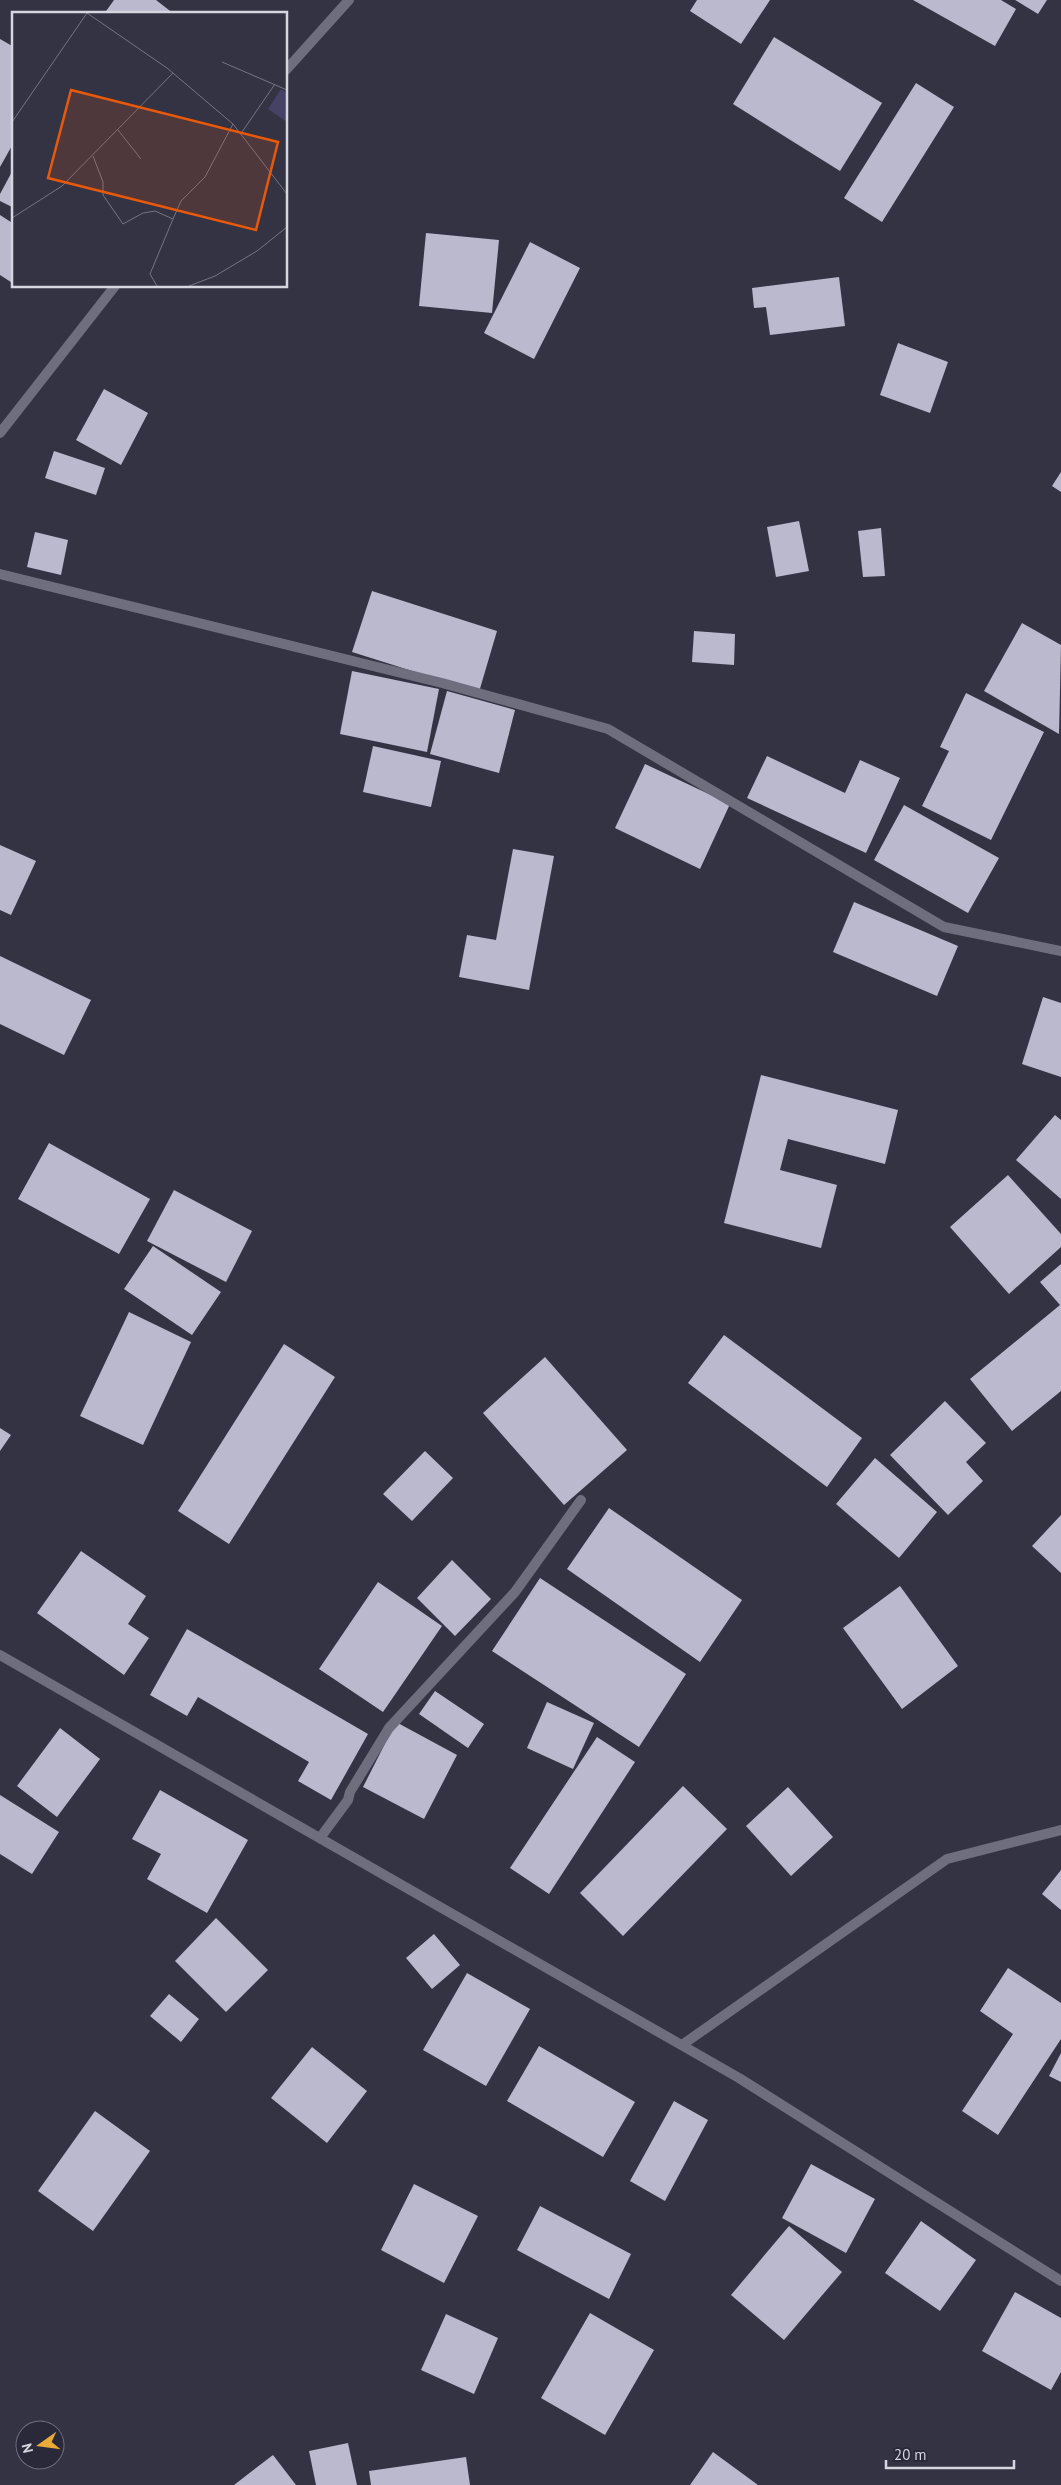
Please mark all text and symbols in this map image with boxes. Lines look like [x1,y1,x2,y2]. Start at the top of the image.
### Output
inset map [12,12,288,288]
north arrow [15,2420,65,2470]
scale bar [886,2438,1014,2470]
text: N [18,2442,37,2455]
text: 20 m [894,2445,927,2464]

